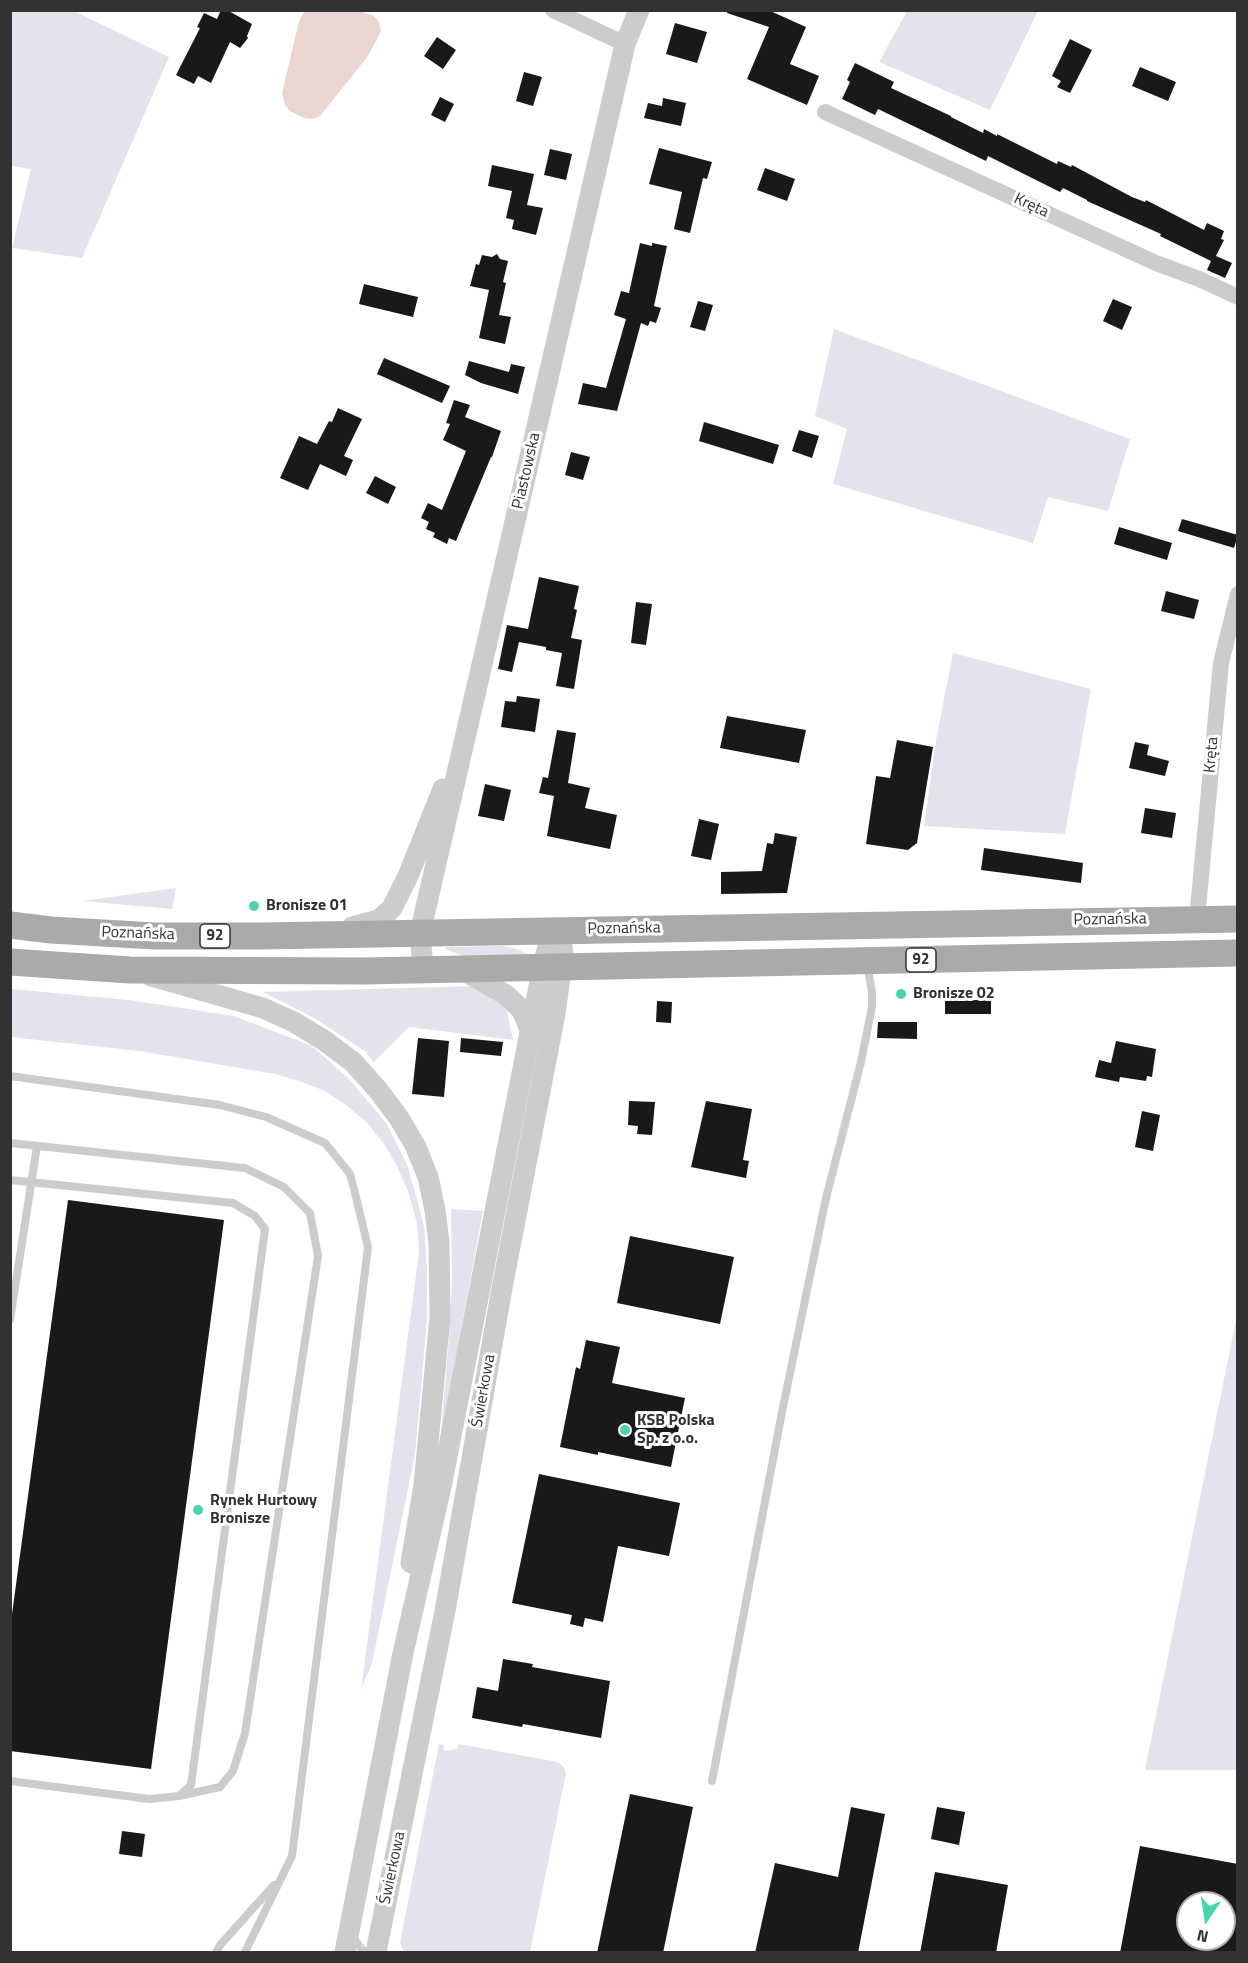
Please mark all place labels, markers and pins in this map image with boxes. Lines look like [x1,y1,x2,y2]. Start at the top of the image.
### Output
place label: Bronisze 01 [266,896,348,916]
marker: Bronisze 01 [247,899,261,913]
place label: Bronisze 02 [913,984,995,1004]
marker: Bronisze 02 [894,987,908,1001]
place label: KSB Polska Sp. z o.o. [637,1411,715,1449]
marker: KSB Polska Sp. z o.o. [618,1423,632,1437]
place label: Rynek Hurtowy Bronisze [210,1491,317,1529]
marker: Rynek Hurtowy Bronisze [191,1503,205,1517]

